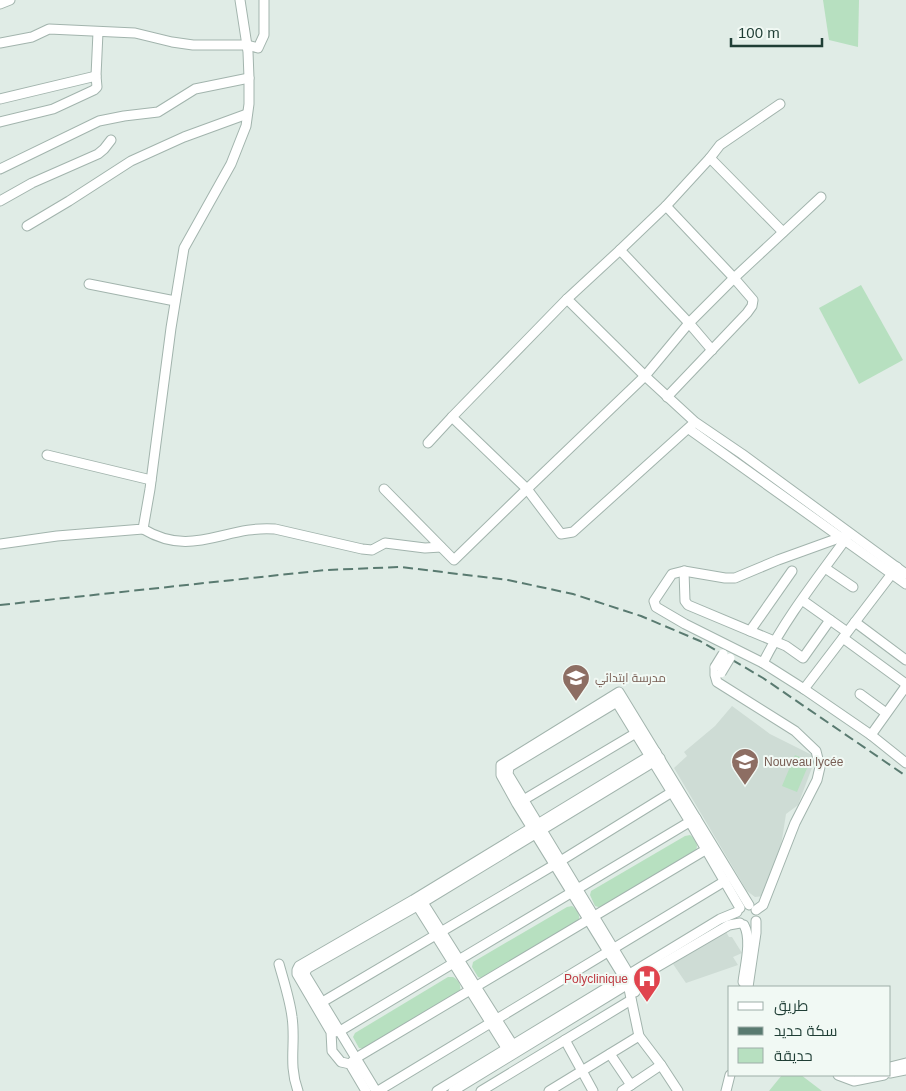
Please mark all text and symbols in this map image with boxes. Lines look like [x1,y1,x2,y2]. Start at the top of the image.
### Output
scale bar [731,15,822,47]
text: 100 m [738,24,780,41]
school or university icon: مدرسة ابتدائي [561,663,591,702]
place label: مدرسة ابتدائي [595,671,666,688]
school or university icon: Nouveau lycée [730,747,760,786]
place label: Nouveau lycée [764,755,844,769]
hospital icon: Polyclinique [632,964,662,1003]
place label: Polyclinique [564,972,628,986]
legend [728,986,891,1076]
text: طريق [774,997,808,1016]
text: سكة حديد [774,1022,838,1039]
text: حديقة [774,1047,813,1064]

